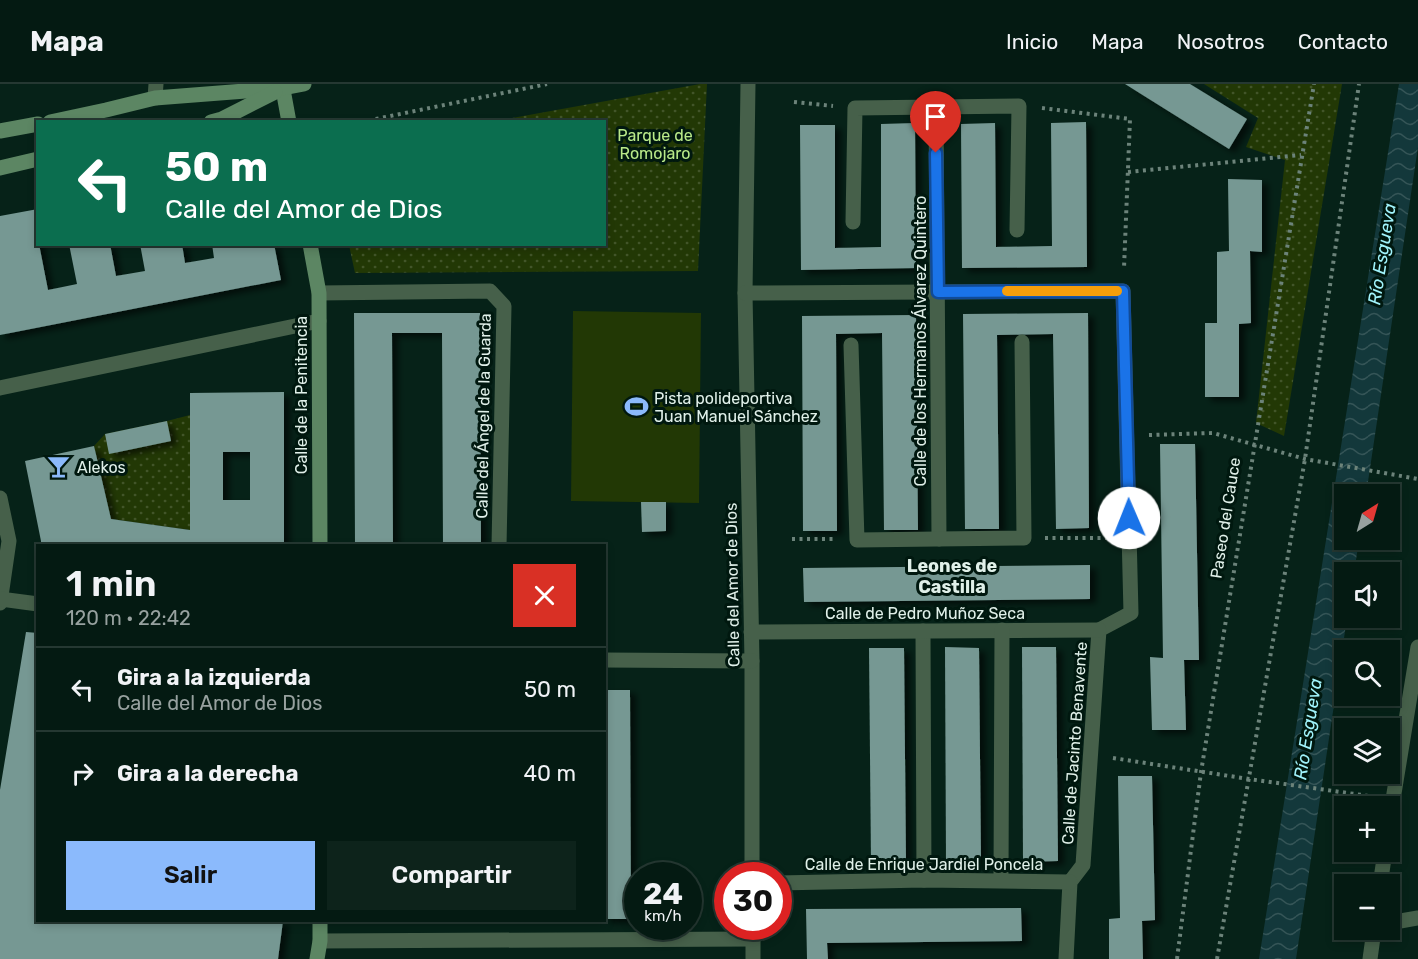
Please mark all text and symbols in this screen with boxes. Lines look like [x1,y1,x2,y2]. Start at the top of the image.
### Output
text: Mapa [30,25,104,58]
text: Inicio [1006,29,1058,54]
text: Mapa [1091,29,1144,54]
text: Nosotros [1177,29,1265,54]
text: Contacto [1298,29,1388,54]
pin [910,91,961,153]
icon: arrive [919,100,952,133]
park label: Parque de Romojaro [617,126,693,163]
text: 50 m [165,142,268,192]
icon: left [66,144,144,222]
text: Calle del Amor de Dios [165,193,442,225]
street label: Calle de los Hermanos Álvarez Quintero [911,196,930,486]
water label: Río Esgueva [1363,201,1401,306]
street label: Calle del Ángel de la Guarda [472,313,495,519]
street label: Calle de la Penitencia [292,316,311,474]
place label: Pista polideportiva Juan Manuel Sánchez [654,389,818,426]
sports icon: Pista polideportiva Juan Manuel Sánchez [623,394,649,420]
bar icon: Alekos [46,454,72,480]
street label: Paseo del Cauce [1207,456,1244,580]
place label: Alekos [77,458,126,477]
north arrow [1334,484,1400,550]
map controls [1334,484,1400,940]
position arrow [1097,486,1161,550]
street label: Calle del Amor de Dios [722,503,743,667]
district label: Leones de Castilla [907,555,998,598]
text: 1 min [66,562,157,605]
button: sound [1334,562,1400,628]
button: close [513,564,576,627]
street label: Calle de Pedro Muñoz Seca [825,604,1025,623]
text: 120 m · 22:42 [66,606,191,630]
button: search [1334,640,1400,706]
street label: Calle de Jacinto Benavente [1058,641,1091,845]
text: Gira a la izquierda [117,664,311,691]
icon: left [66,673,99,706]
text: 50 m [524,676,576,703]
water label: Río Esgueva [1289,676,1327,781]
text: Calle del Amor de Dios [117,691,323,715]
button: layers [1334,718,1400,784]
icon: right [66,757,99,790]
text: Gira a la derecha [117,760,298,787]
text: 40 m [523,760,576,787]
button: + [1334,796,1400,862]
button: Salir [66,841,315,910]
button: Compartir [327,841,576,910]
street label: Calle de Enrique Jardiel Poncela [805,855,1043,874]
speed limit sign: 30 [714,862,792,940]
button: − [1334,874,1400,940]
text: 24 [643,876,683,912]
text: km/h [644,907,682,925]

